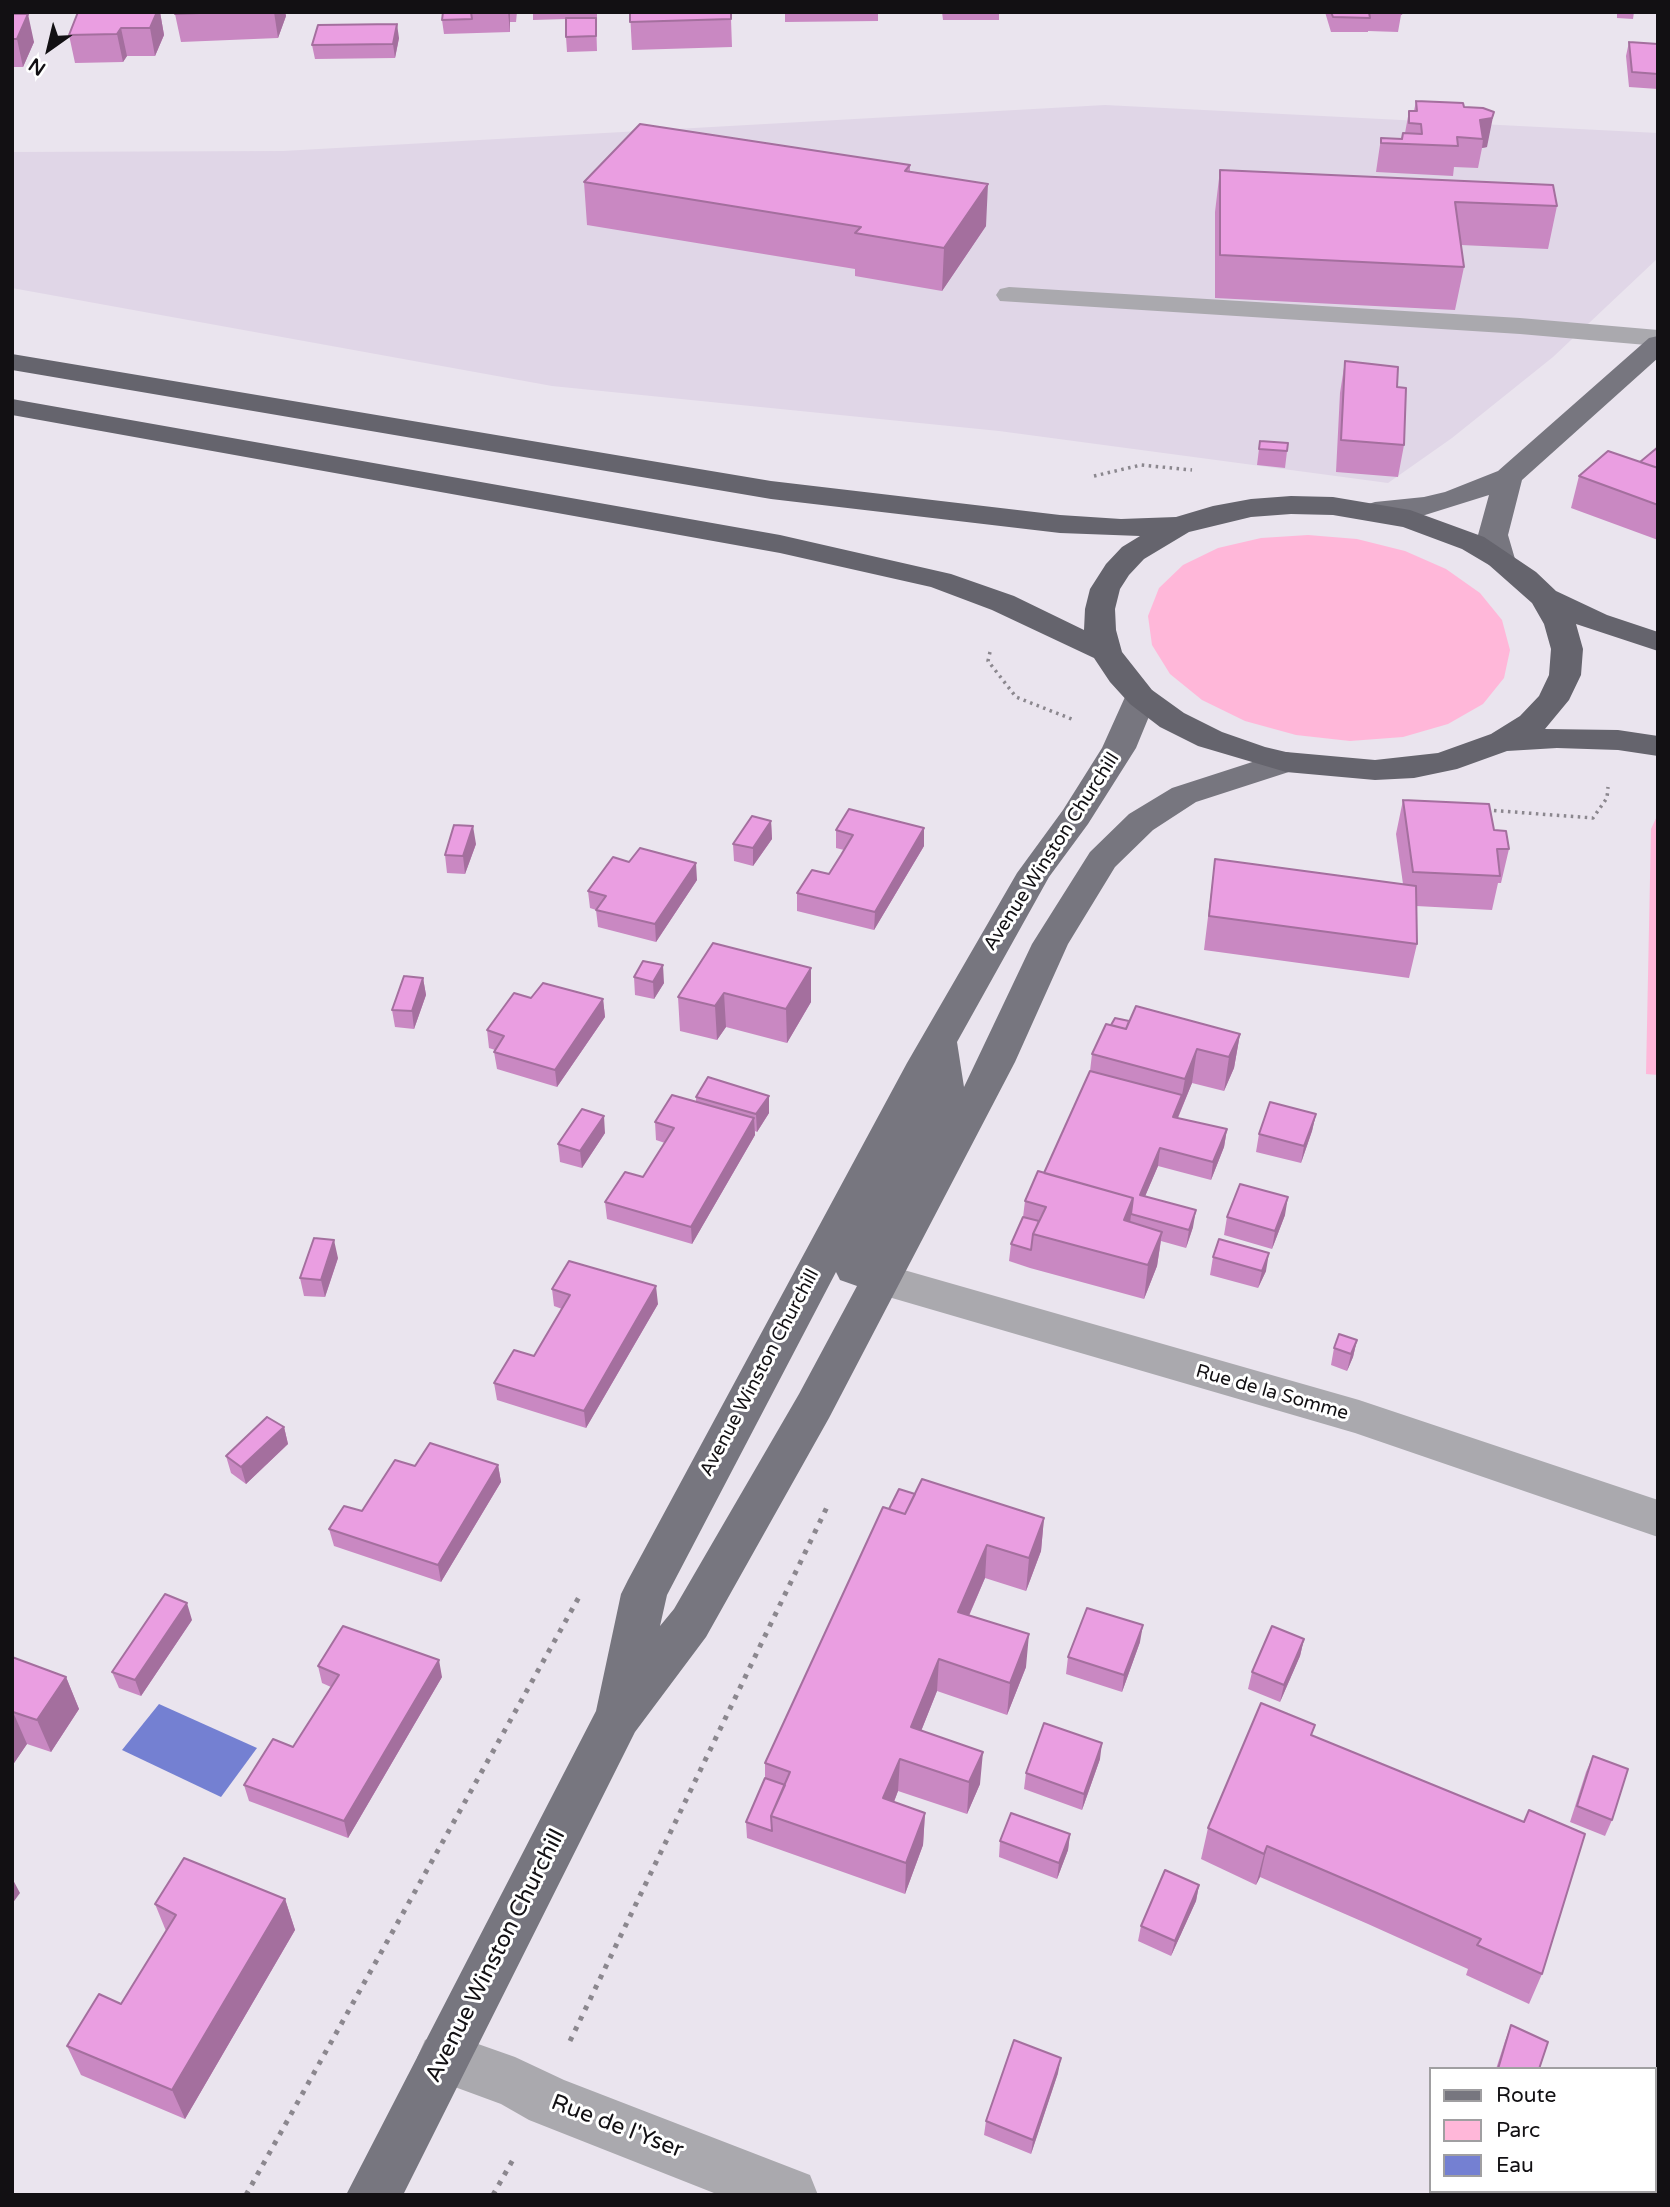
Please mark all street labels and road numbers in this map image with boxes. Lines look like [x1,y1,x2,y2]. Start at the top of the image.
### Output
street label: Avenue Winston Churchill [979,749,1125,955]
street label: Avenue Winston Churchill [696,1265,824,1481]
street label: Rue de la Somme [1193,1360,1351,1426]
street label: Avenue Winston Churchill [420,1825,572,2087]
street label: Rue de l'Yser [547,2089,687,2165]

